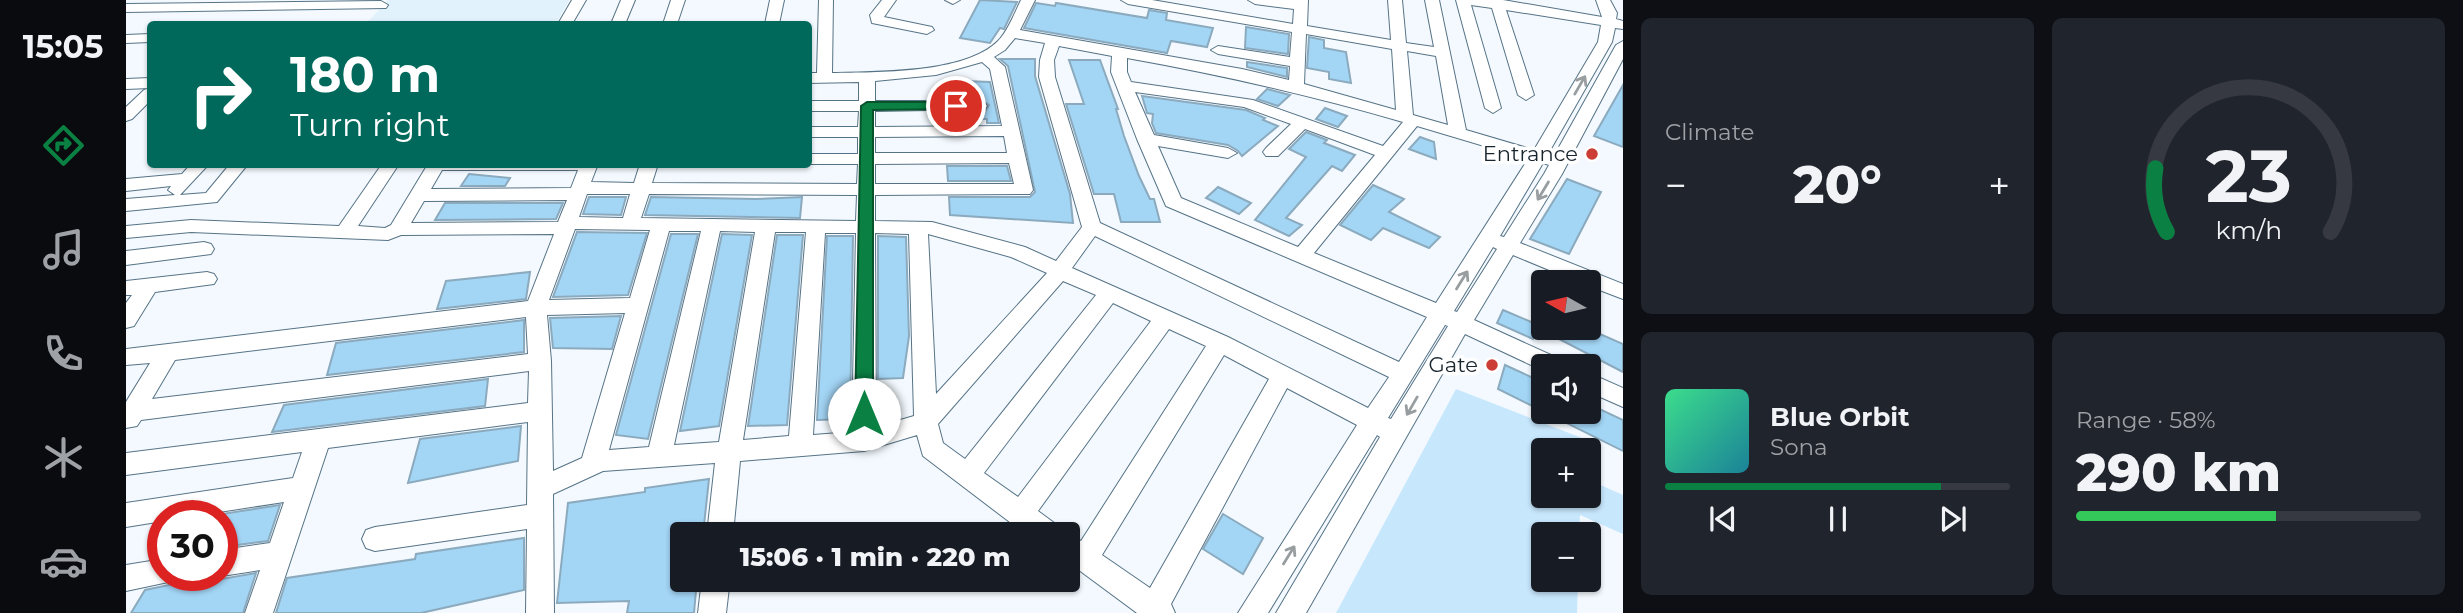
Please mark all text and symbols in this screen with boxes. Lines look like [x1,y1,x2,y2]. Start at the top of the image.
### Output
text: 15:05 [23,27,103,66]
text: 180 m [290,45,440,104]
icon: right [175,49,266,140]
pin [926,76,986,136]
one-way arrow [1573,76,1587,96]
icon: arrive [937,87,975,125]
text: Turn right [290,105,450,144]
text: Climate [1665,118,1754,146]
icon: directions [39,121,88,170]
text: 23 [2205,132,2292,220]
place label: Entrance [1483,141,1578,166]
marker: Entrance [1584,146,1600,162]
text: 20° [1793,153,1882,216]
text: − [1665,162,1687,209]
text: + [1988,162,2010,209]
one-way arrow [1535,180,1549,200]
text: km/h [2215,215,2282,245]
icon: music [39,225,88,274]
north arrow [1531,270,1601,340]
map controls [1531,270,1601,592]
one-way arrow [1455,271,1470,290]
icon: phone [39,329,88,378]
place label: Gate [1429,352,1478,377]
button: sound [1531,354,1601,424]
marker: Gate [1484,357,1500,373]
position arrow [827,377,901,451]
one-way arrow [1404,395,1418,415]
text: Blue Orbit [1770,401,1909,433]
text: Range · 58% [2076,406,2216,434]
icon: climate [39,433,88,482]
text: Sona [1770,433,1828,461]
button: + [1531,438,1601,508]
text: 290 km [2076,441,2281,504]
speed limit sign: 30 [147,500,238,591]
icon: previous [1704,500,1742,538]
icon: pause [1819,500,1857,538]
icon: next [1934,500,1972,538]
button: − [1531,522,1601,592]
icon: car [39,537,88,586]
text: 15:06 · 1 min · 220 m [740,541,1010,573]
one-way arrow [1282,546,1296,566]

